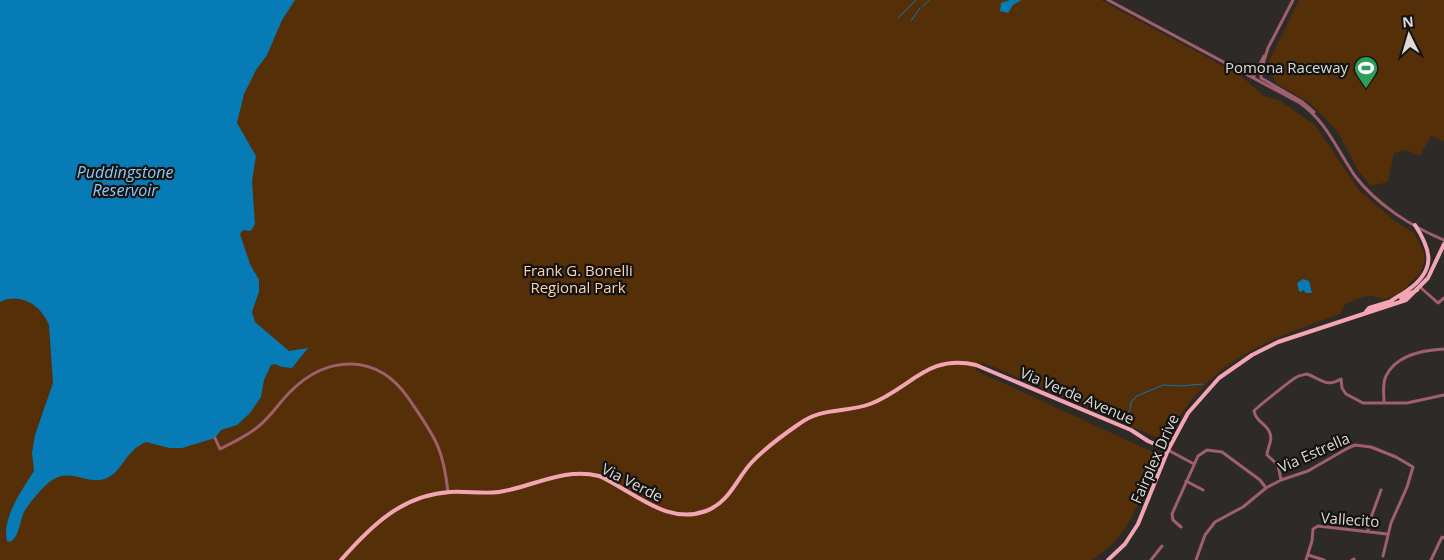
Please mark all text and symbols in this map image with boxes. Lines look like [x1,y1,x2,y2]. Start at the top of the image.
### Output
north arrow [1384,10,1434,60]
text: N [1401,12,1414,32]
sports icon: Pomona Raceway [1353,55,1379,89]
place label: Pomona Raceway [1225,57,1348,77]
water label: Puddingstone Reservoir [77,161,173,201]
park label: Frank G. Bonelli Regional Park [523,260,633,297]
street label: Via Verde Avenue [1017,362,1138,428]
street label: Fairplex Drive [1125,411,1183,506]
street label: Via Estrella [1275,427,1352,477]
street label: Via Verde [598,458,666,506]
street label: Vallecito [1320,507,1380,531]

